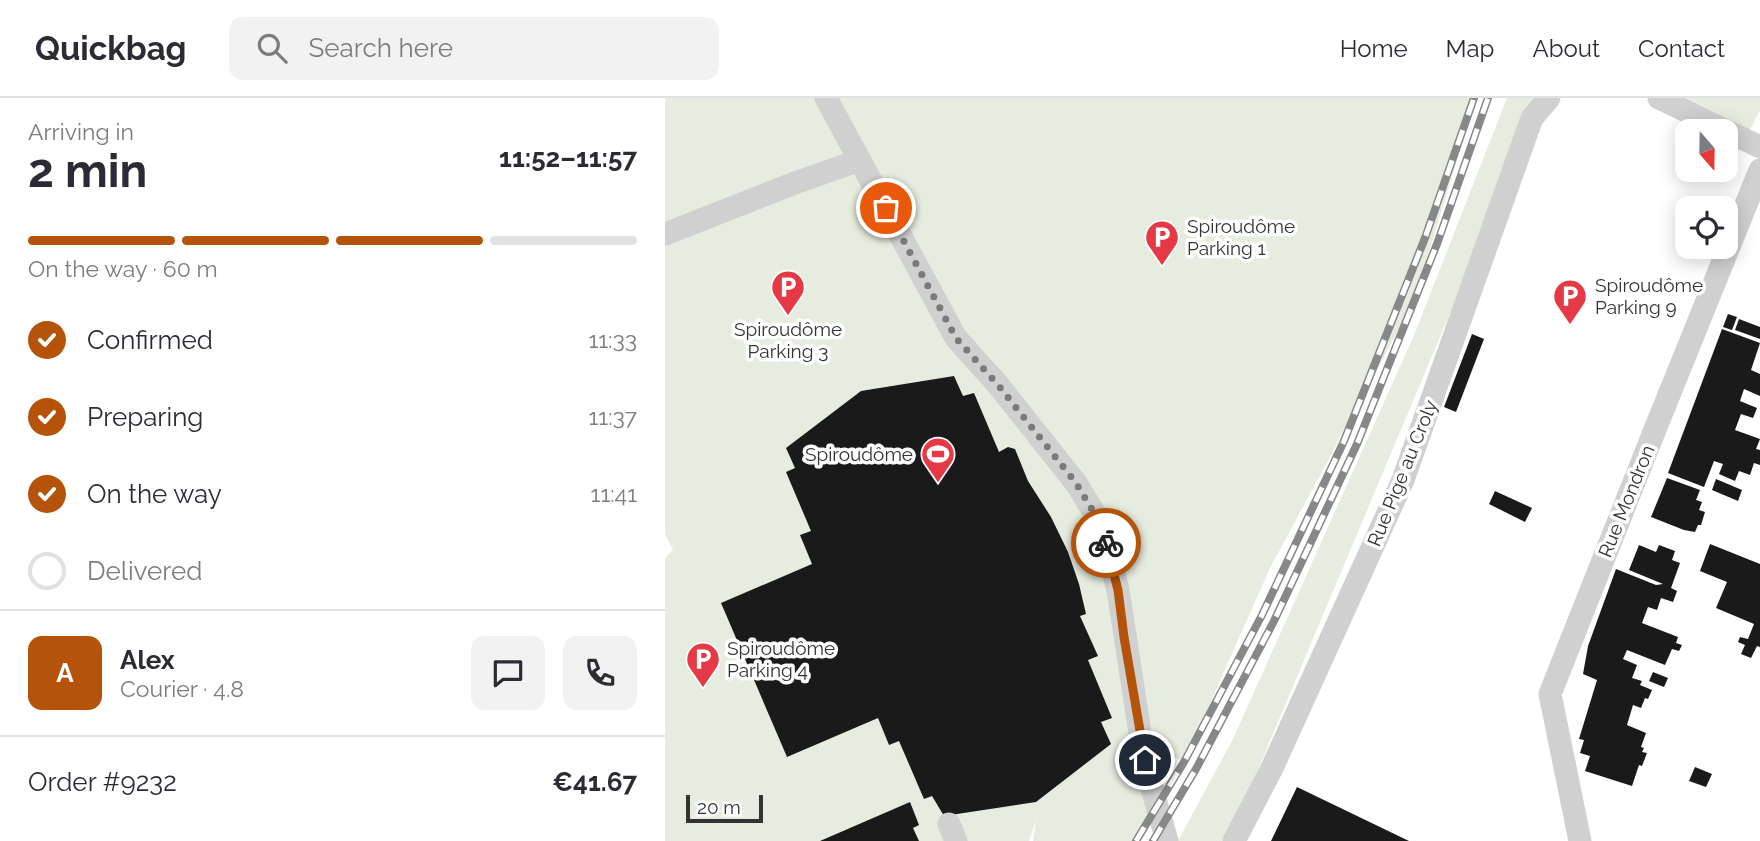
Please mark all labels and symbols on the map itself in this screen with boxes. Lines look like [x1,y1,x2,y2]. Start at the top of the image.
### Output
north arrow [1675,119,1738,182]
pin [856,178,916,238]
place label: Spiroudôme Parking 1 [1187,215,1295,259]
parking icon: Spiroudôme Parking 1 [1143,218,1181,267]
parking icon: Spiroudôme Parking 3 [769,268,807,317]
place label: Spiroudôme Parking 9 [1595,274,1703,318]
parking icon: Spiroudôme Parking 9 [1551,277,1589,326]
place label: Spiroudôme Parking 3 [734,318,842,362]
street label: Rue Pige au Croly [1363,397,1441,549]
sports icon: Spiroudôme [919,435,957,484]
street label: Rue Mondron [1594,442,1658,560]
place label: Spiroudôme [805,443,913,465]
courier [1071,508,1141,578]
place label: Spiroudôme Parking 4 [727,637,835,681]
parking icon: Spiroudôme Parking 4 [684,640,722,689]
pin [1115,730,1175,790]
scale bar [686,792,763,824]

